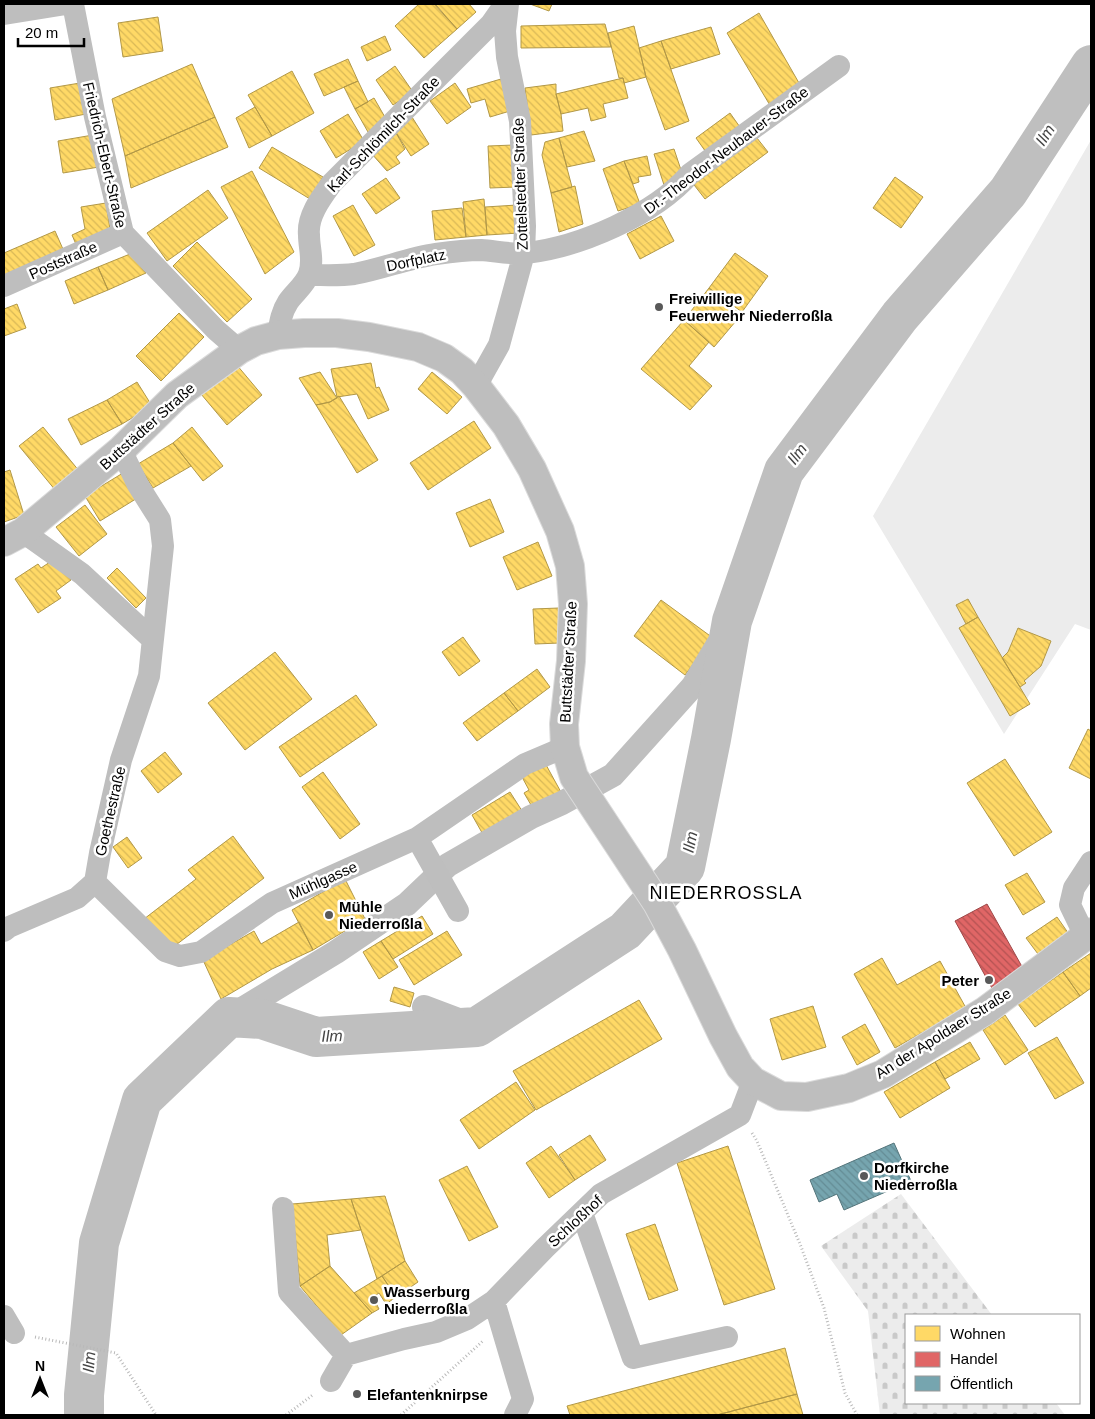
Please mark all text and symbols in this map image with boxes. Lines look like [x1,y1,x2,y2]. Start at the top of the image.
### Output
scale bar [18,15,84,47]
text: 20 m [25,24,58,41]
street label: Karl-Schlömilch-Straße [323,73,443,195]
street label: Friedrich-Ebert-Straße [80,80,130,230]
street label: Dr.-Theodor-Neubauer-Straße [641,83,811,217]
street label: Zottelstedter Straße [509,117,531,251]
water label: Ilm [1032,121,1058,149]
street label: Poststraße [26,237,100,283]
street label: Dorfplatz [385,245,447,275]
place label: Freiwillige Feuerwehr Niederroßla [669,290,833,324]
marker: Freiwillige Feuerwehr Niederroßla [653,301,665,313]
street label: Buttstädter Straße [96,379,198,473]
water label: Ilm [784,440,810,468]
street label: Buttstädter Straße [556,601,580,723]
street label: Goethestraße [91,764,129,858]
water label: Ilm [680,830,700,854]
street label: Mühlgasse [286,857,360,903]
district label: NIEDERROSSLA [649,883,803,903]
place label: Mühle Niederroßla [339,898,423,932]
marker: Mühle Niederroßla [323,909,335,921]
place label: Peter [941,972,979,989]
marker: Peter [983,974,995,986]
street label: An der Apoldaer Straße [872,984,1014,1082]
water label: Ilm [321,1027,343,1045]
place label: Dorfkirche Niederroßla [874,1159,958,1193]
marker: Dorfkirche Niederroßla [858,1170,870,1182]
street label: Schloßhof [545,1191,606,1250]
place label: Wasserburg Niederroßla [384,1283,470,1317]
marker: Wasserburg Niederroßla [368,1294,380,1306]
legend [905,1314,1080,1404]
text: Wohnen [950,1325,1006,1342]
text: Handel [950,1350,998,1367]
water label: Ilm [80,1351,98,1373]
north arrow [15,1354,65,1404]
text: N [35,1358,45,1374]
text: Öffentlich [950,1375,1013,1392]
place label: Elefantenknirpse [367,1386,488,1403]
marker: Elefantenknirpse [351,1388,363,1400]

